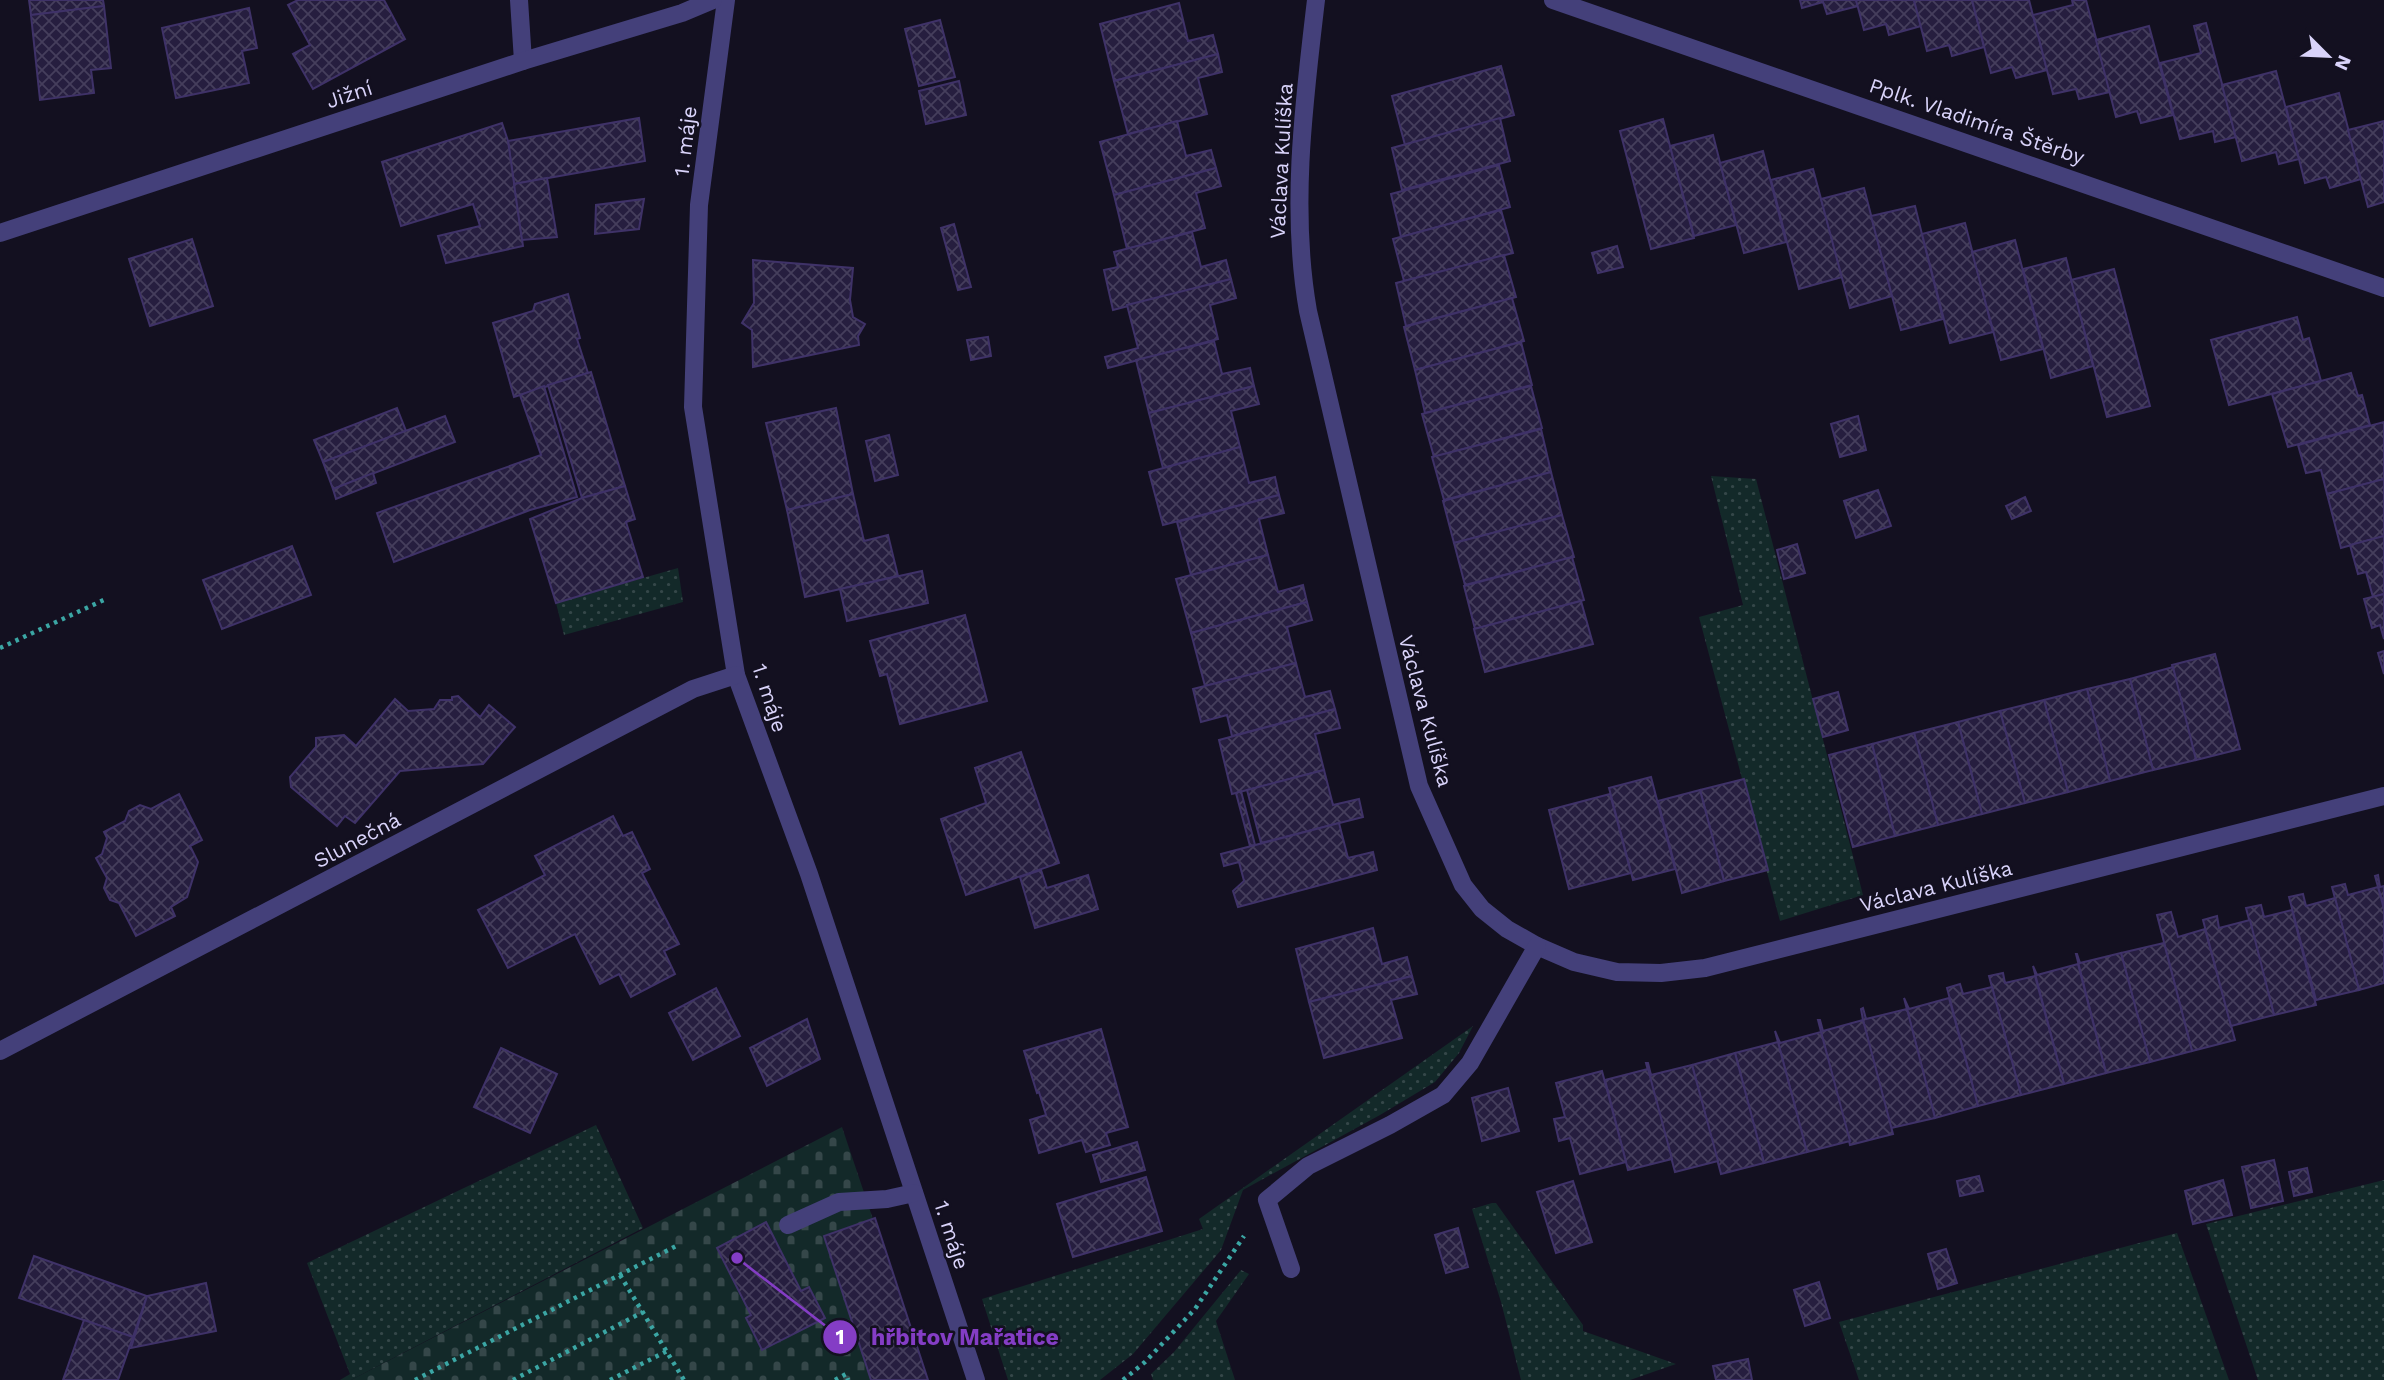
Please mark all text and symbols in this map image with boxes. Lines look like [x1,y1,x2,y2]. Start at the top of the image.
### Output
north arrow [2293,21,2363,91]
text: N [2330,52,2356,74]
street label: Pplk. Vladimíra Štěrby [1866,72,2088,170]
street label: Jižní [323,75,376,113]
street label: Václava Kulíška [1264,82,1298,240]
street label: 1. máje [668,104,702,178]
street label: Václava Kulíška [1394,632,1458,790]
street label: 1. máje [747,661,793,735]
street label: Slunečná [309,807,405,873]
street label: Václava Kulíška [1857,855,2015,917]
street label: 1. máje [929,1198,975,1272]
callout: hřbitov Mařatice [822,1315,1073,1359]
text: 1 [835,1324,845,1349]
text: hřbitov Mařatice [871,1324,1059,1351]

